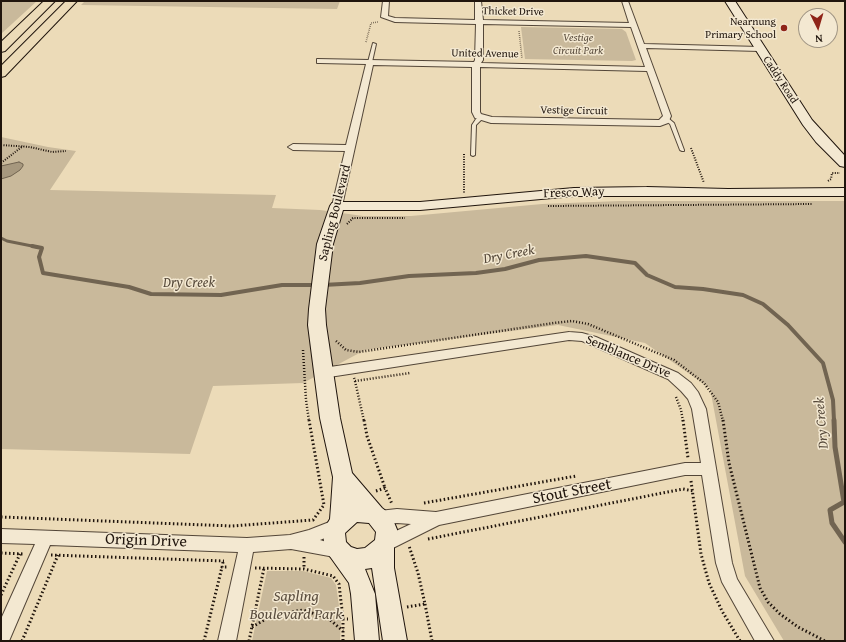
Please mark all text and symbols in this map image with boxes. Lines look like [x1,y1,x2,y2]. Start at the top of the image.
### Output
street label: Thicket Drive [482,5,544,19]
north arrow [798,8,838,48]
place label: Nearnung Primary School [705,15,776,41]
marker: Nearnung Primary School [779,23,789,33]
park label: Vestige Circuit Park [553,31,603,57]
text: N [815,31,823,47]
street label: United Avenue [451,47,519,61]
street label: Caddy Road [760,54,800,106]
street label: Vestige Circuit [540,104,608,118]
street label: Sapling Boulevard [315,163,355,263]
street label: Fresco Way [543,184,605,202]
water label: Dry Creek [482,242,536,268]
water label: Dry Creek [163,275,215,291]
street label: Semblance Drive [583,332,673,382]
water label: Dry Creek [811,396,833,450]
street label: Stout Street [531,475,613,509]
street label: Origin Drive [105,530,187,552]
park label: Sapling Boulevard Park [249,587,343,625]

